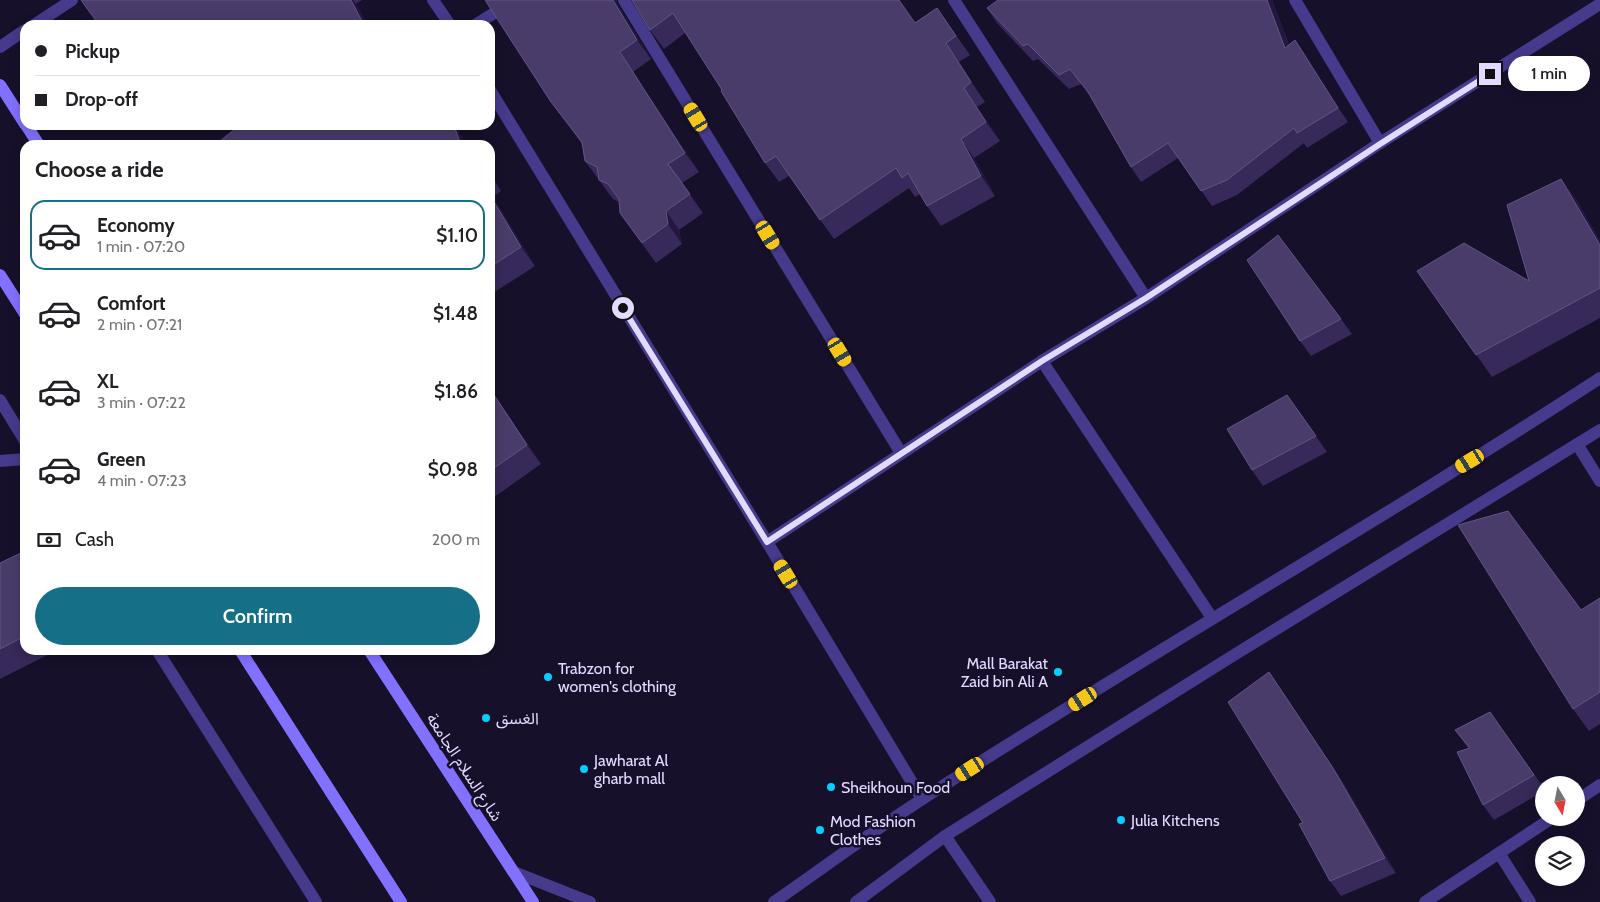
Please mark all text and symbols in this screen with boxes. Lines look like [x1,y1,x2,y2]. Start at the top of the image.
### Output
text: Pickup [65,40,120,63]
callout: 1 min [1508,56,1590,92]
route end [1479,63,1501,85]
text: 1 min [1531,64,1567,83]
text: Drop-off [65,88,138,111]
car [681,100,710,134]
text: Choose a ride [35,156,164,183]
icon: car [37,213,82,258]
text: Economy [97,214,175,237]
car [753,218,782,252]
text: $1.10 [436,224,478,247]
text: 1 min · 07:20 [97,237,185,256]
icon: car [37,291,82,336]
text: Comfort [97,292,166,315]
route start [612,297,634,319]
text: $1.48 [433,302,478,325]
text: 2 min · 07:21 [97,315,182,334]
car [825,335,854,369]
icon: car [37,369,82,414]
text: XL [97,370,118,393]
text: $1.86 [434,380,478,403]
text: 3 min · 07:22 [97,393,186,412]
icon: car [37,447,82,492]
car [1453,447,1486,475]
text: Green [97,448,146,471]
text: $0.98 [428,458,478,481]
text: 4 min · 07:23 [97,471,187,490]
icon: cash [35,526,63,554]
text: Cash [75,528,114,551]
text: 200 m [432,530,480,549]
car [771,557,800,591]
button: Confirm [35,587,480,645]
place label: Mall Barakat Zaid bin Ali A [961,654,1049,691]
place label: Trabzon for women's clothing [558,659,677,696]
marker: Mall Barakat Zaid bin Ali A [1052,666,1064,678]
marker: Trabzon for women's clothing [542,671,554,683]
car [1066,685,1099,713]
place label: الغسق [496,709,539,729]
street label: شارع السلام الجامعة [420,710,506,826]
marker: الغسق [480,712,492,724]
place label: Jawharat Al gharb mall [593,751,669,788]
car [953,755,986,783]
marker: Jawharat Al gharb mall [578,763,590,775]
north arrow [1535,776,1585,826]
map controls [1535,776,1585,886]
place label: Sheikhoun Food [841,778,950,797]
marker: Sheikhoun Food [825,781,837,793]
place label: Julia Kitchens [1130,811,1220,830]
place label: Mod Fashion Clothes [830,812,916,849]
marker: Julia Kitchens [1115,814,1127,826]
marker: Mod Fashion Clothes [814,824,826,836]
button: layers [1535,836,1585,886]

